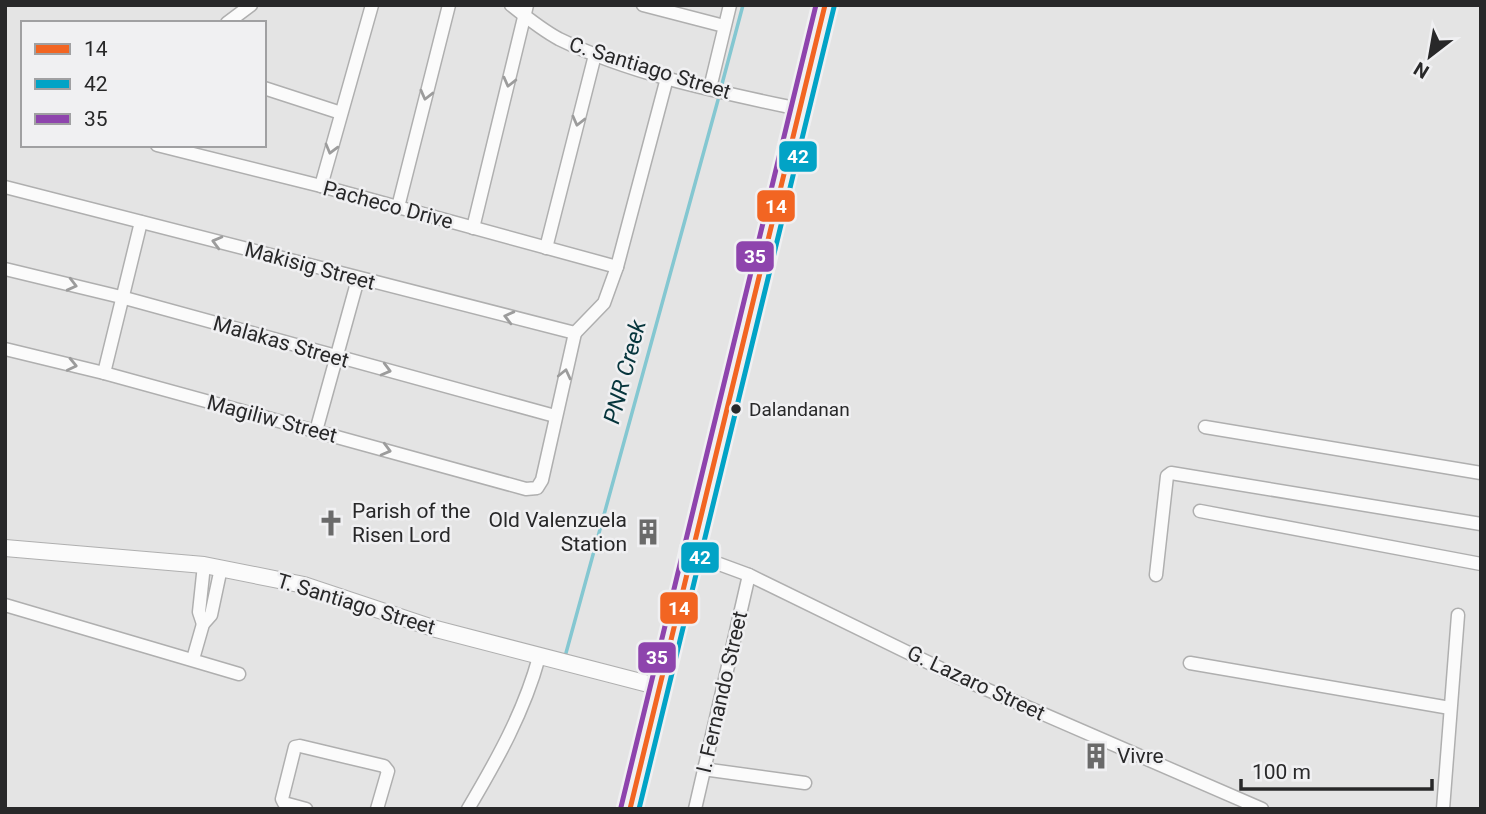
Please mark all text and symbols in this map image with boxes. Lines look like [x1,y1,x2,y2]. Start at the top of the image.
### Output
legend [21,21,266,147]
north arrow [1395,21,1465,91]
street label: C. Santiago Street [566,32,734,104]
text: 14 [84,37,108,61]
text: N [1410,57,1433,83]
text: 42 [84,72,108,96]
one-way arrow [503,76,517,88]
one-way arrow [420,89,434,101]
text: 35 [84,107,108,131]
one-way arrow [572,115,586,127]
line badge: 42 [778,140,818,173]
one-way arrow [325,143,339,155]
text: 42 [787,145,809,168]
street label: Pacheco Drive [320,176,456,234]
line badge: 14 [756,189,796,223]
text: 14 [765,195,787,218]
one-way arrow [212,236,224,250]
street label: Makisig Street [242,237,378,295]
line badge: 35 [735,240,775,273]
text: 35 [744,245,766,268]
one-way arrow [65,277,77,291]
street label: Malakas Street [210,311,352,373]
one-way arrow [503,311,515,325]
water label: PNR Creek [598,317,652,427]
one-way arrow [66,357,78,371]
one-way arrow [379,362,391,377]
one-way arrow [557,368,572,380]
street label: Magiliw Street [205,390,340,448]
place label: Dalandanan [749,398,850,421]
marker: Dalandanan [729,402,743,416]
one-way arrow [380,442,392,456]
place label: Parish of the Risen Lord [352,499,470,547]
church icon: Parish of the Risen Lord [316,508,346,538]
place label: Old Valenzuela Station [489,508,627,556]
building icon: Old Valenzuela Station [633,517,663,547]
line badge: 42 [680,541,720,574]
text: 42 [689,546,711,569]
street label: T. Santiago Street [274,569,438,640]
line badge: 14 [659,591,699,625]
text: 14 [668,597,690,620]
street label: I. Fernando Street [692,609,752,775]
line badge: 35 [637,641,677,674]
street label: G. Lazaro Street [903,641,1049,725]
text: 35 [646,646,668,669]
building icon: Vivre [1081,741,1111,771]
place label: Vivre [1117,744,1164,768]
scale bar [1241,748,1432,792]
text: 100 m [1252,760,1311,784]

